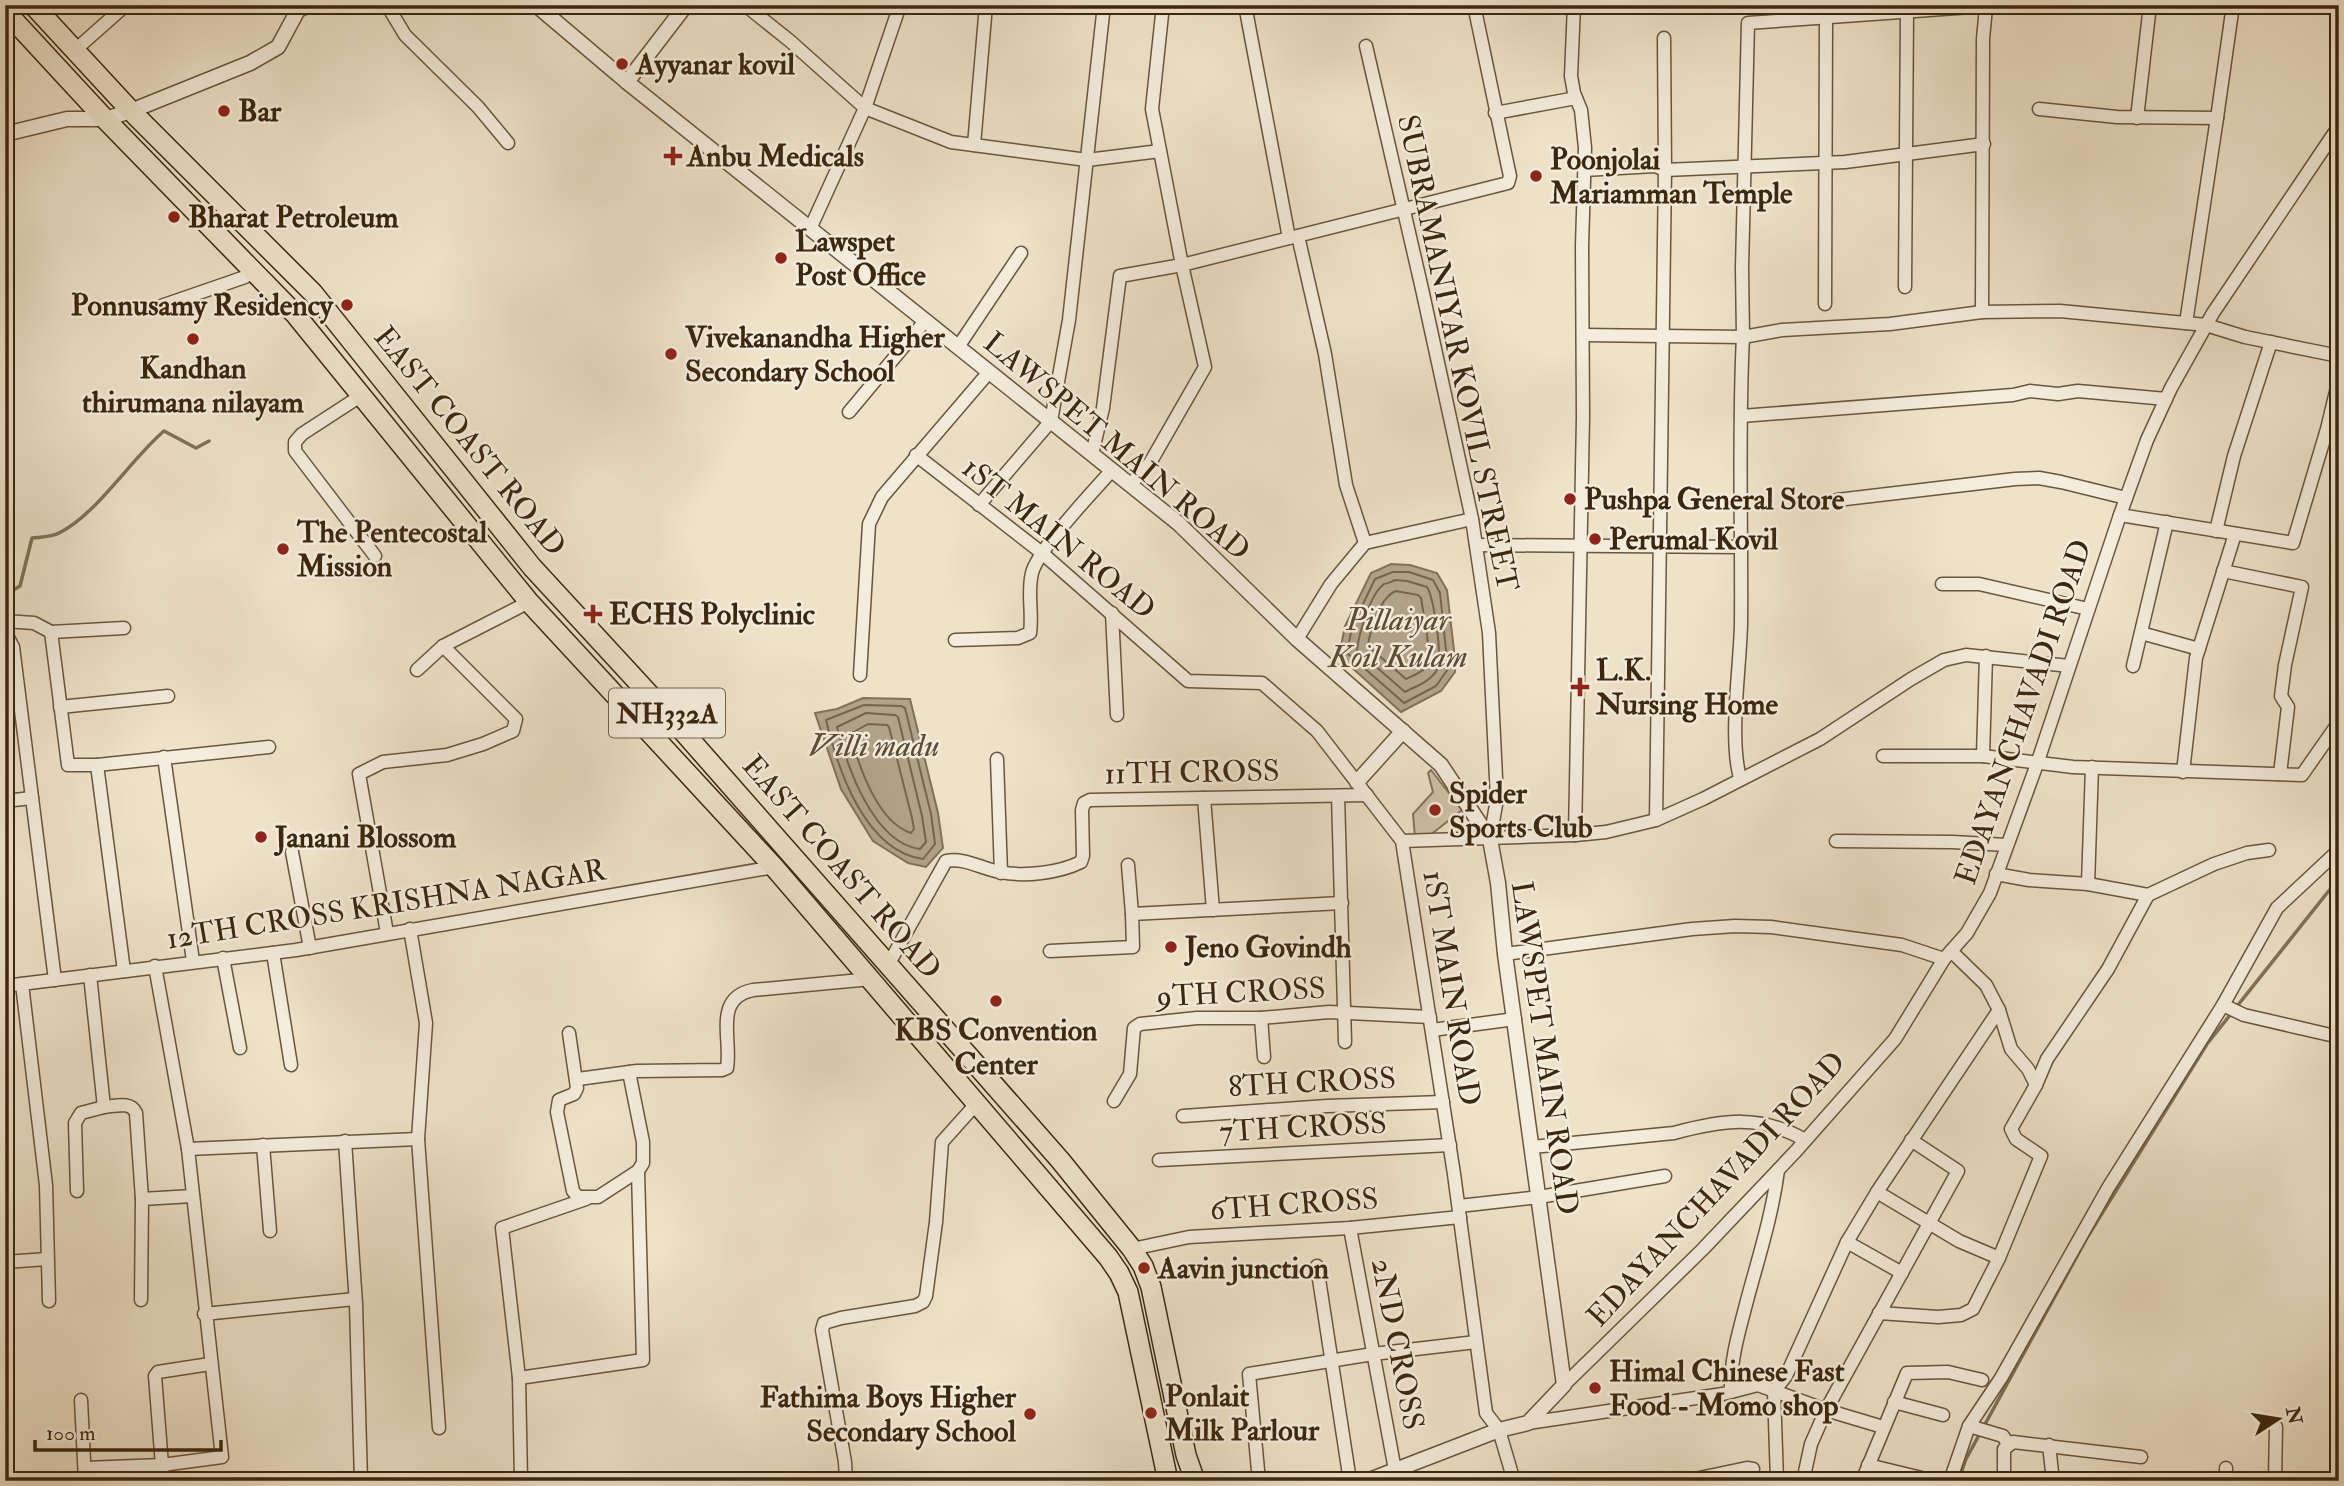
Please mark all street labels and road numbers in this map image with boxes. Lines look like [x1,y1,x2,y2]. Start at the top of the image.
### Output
street label: SUBRAMANIYAR KOVIL STREET [1389,111,1526,595]
street label: EAST COAST ROAD [366,319,574,564]
street label: LAWSPET MAIN ROAD [976,324,1257,569]
street label: 1ST MAIN ROAD [955,449,1163,628]
street label: EDAYANCHAVADI ROAD [1947,535,2100,890]
road number: NH332A [609,688,725,738]
street label: EAST COAST ROAD [734,748,949,987]
street label: 11TH CROSS [1104,752,1280,793]
street label: 12TH CROSS KRISHNA NAGAR [164,851,610,958]
street label: 1ST MAIN ROAD [1415,868,1488,1108]
street label: LAWSPET MAIN ROAD [1503,879,1586,1217]
street label: 9TH CROSS [1154,970,1326,1016]
street label: EDAYANCHAVADI ROAD [1579,1044,1854,1335]
street label: 8TH CROSS [1227,1060,1397,1105]
street label: 7TH CROSS [1218,1105,1388,1150]
street label: 6TH CROSS [1208,1180,1380,1229]
street label: 2ND CROSS [1363,1255,1432,1433]

